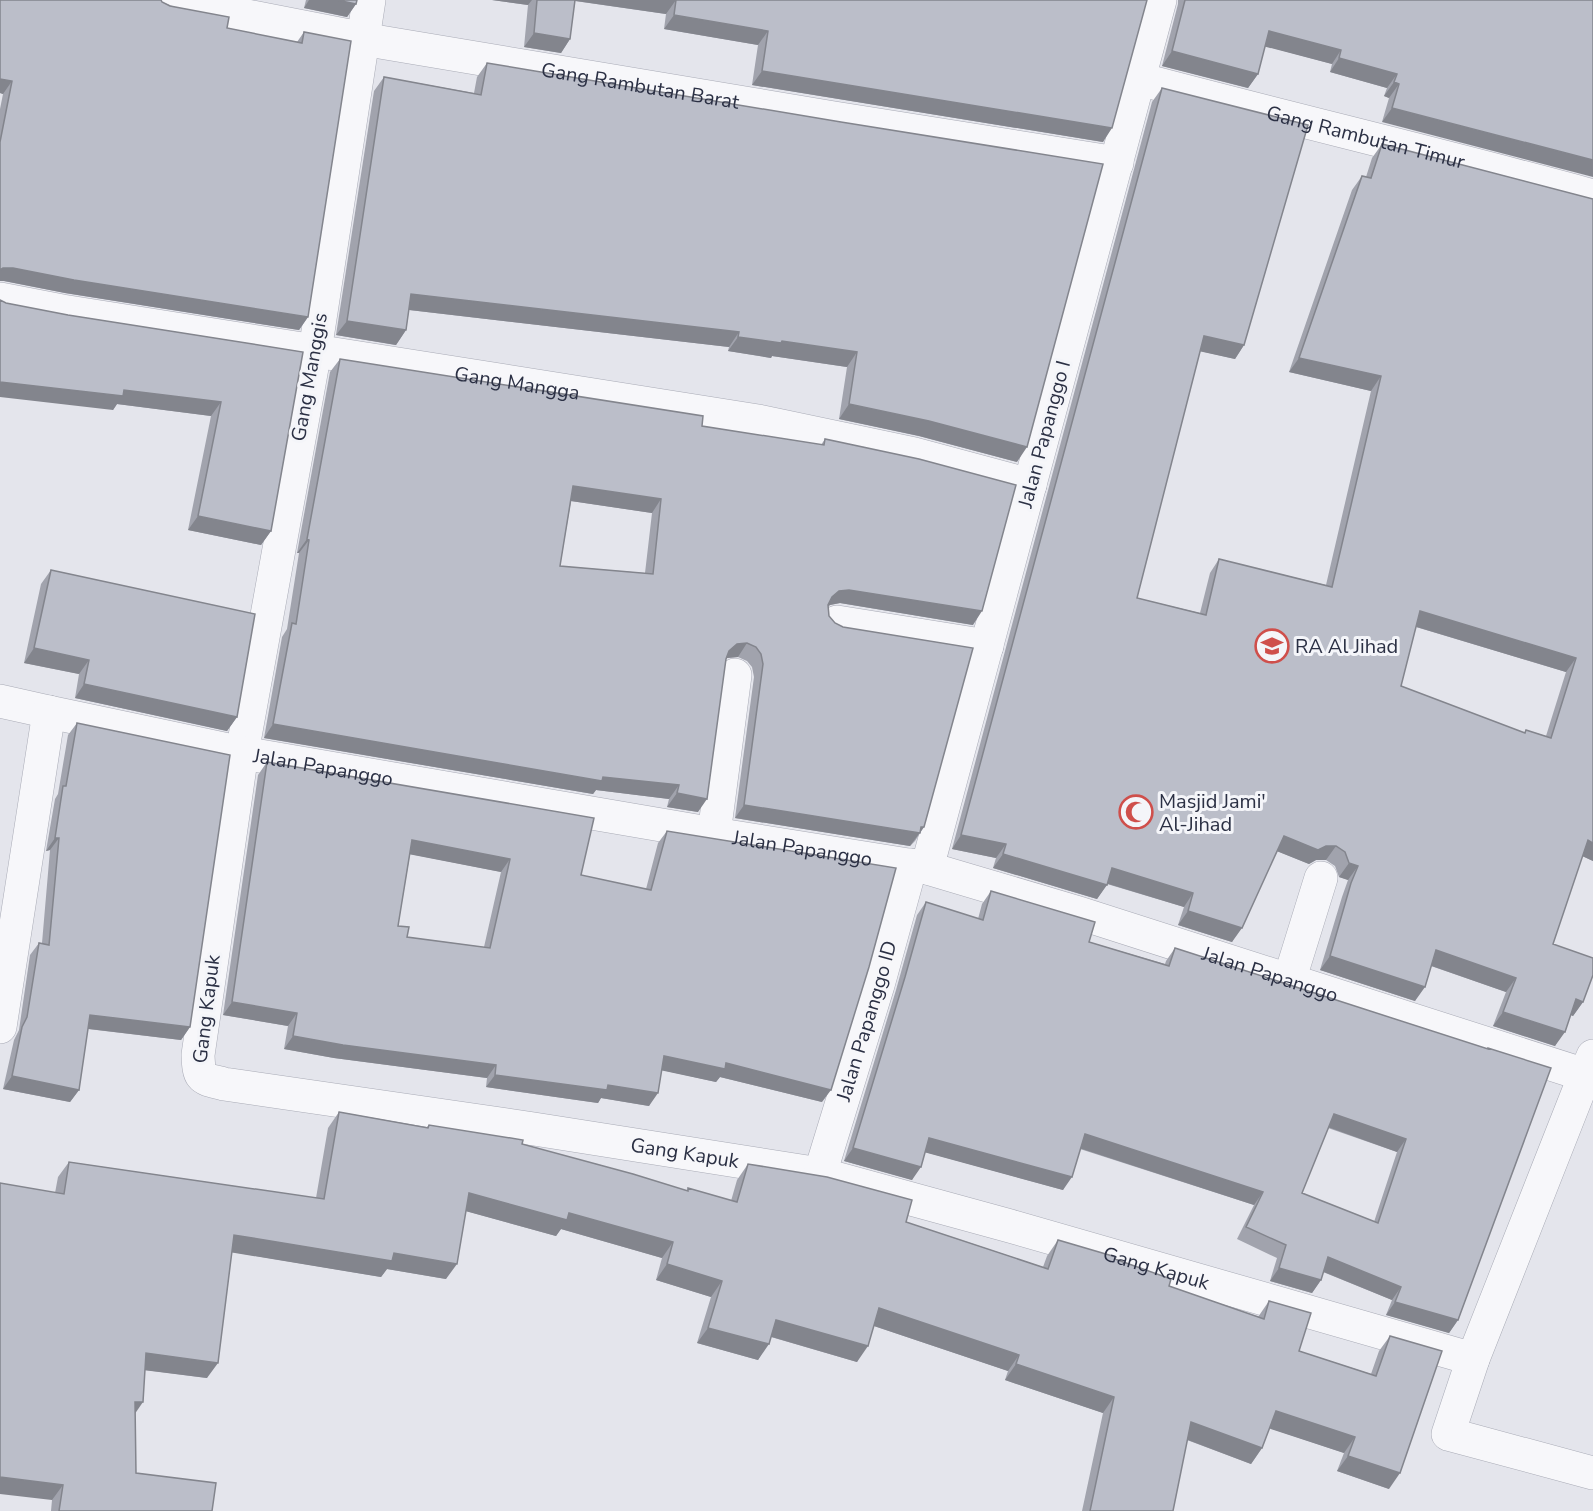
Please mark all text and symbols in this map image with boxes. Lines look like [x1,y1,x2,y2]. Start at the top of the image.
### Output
street label: Gang Rambutan Barat [539,56,742,116]
street label: Gang Rambutan Timur [1263,99,1468,176]
street label: Gang Manggis [285,311,334,443]
street label: Jalan Papanggo I [1012,358,1077,512]
street label: Gang Mangga [453,360,582,407]
school or university icon: RA Al Jihad [1254,628,1290,664]
place label: RA Al Jihad [1295,633,1398,660]
street label: Jalan Papanggo [250,742,395,793]
place label: Masjid Jami' Al-Jihad [1159,788,1266,838]
mosque icon: Masjid Jami' Al-Jihad [1118,794,1154,830]
street label: Jalan Papanggo [730,824,874,873]
street label: Jalan Papanggo ID [830,938,904,1106]
street label: Jalan Papanggo [1198,940,1341,1009]
street label: Gang Kapuk [186,952,227,1065]
street label: Gang Kapuk [629,1131,742,1175]
street label: Gang Kapuk [1100,1240,1213,1297]

